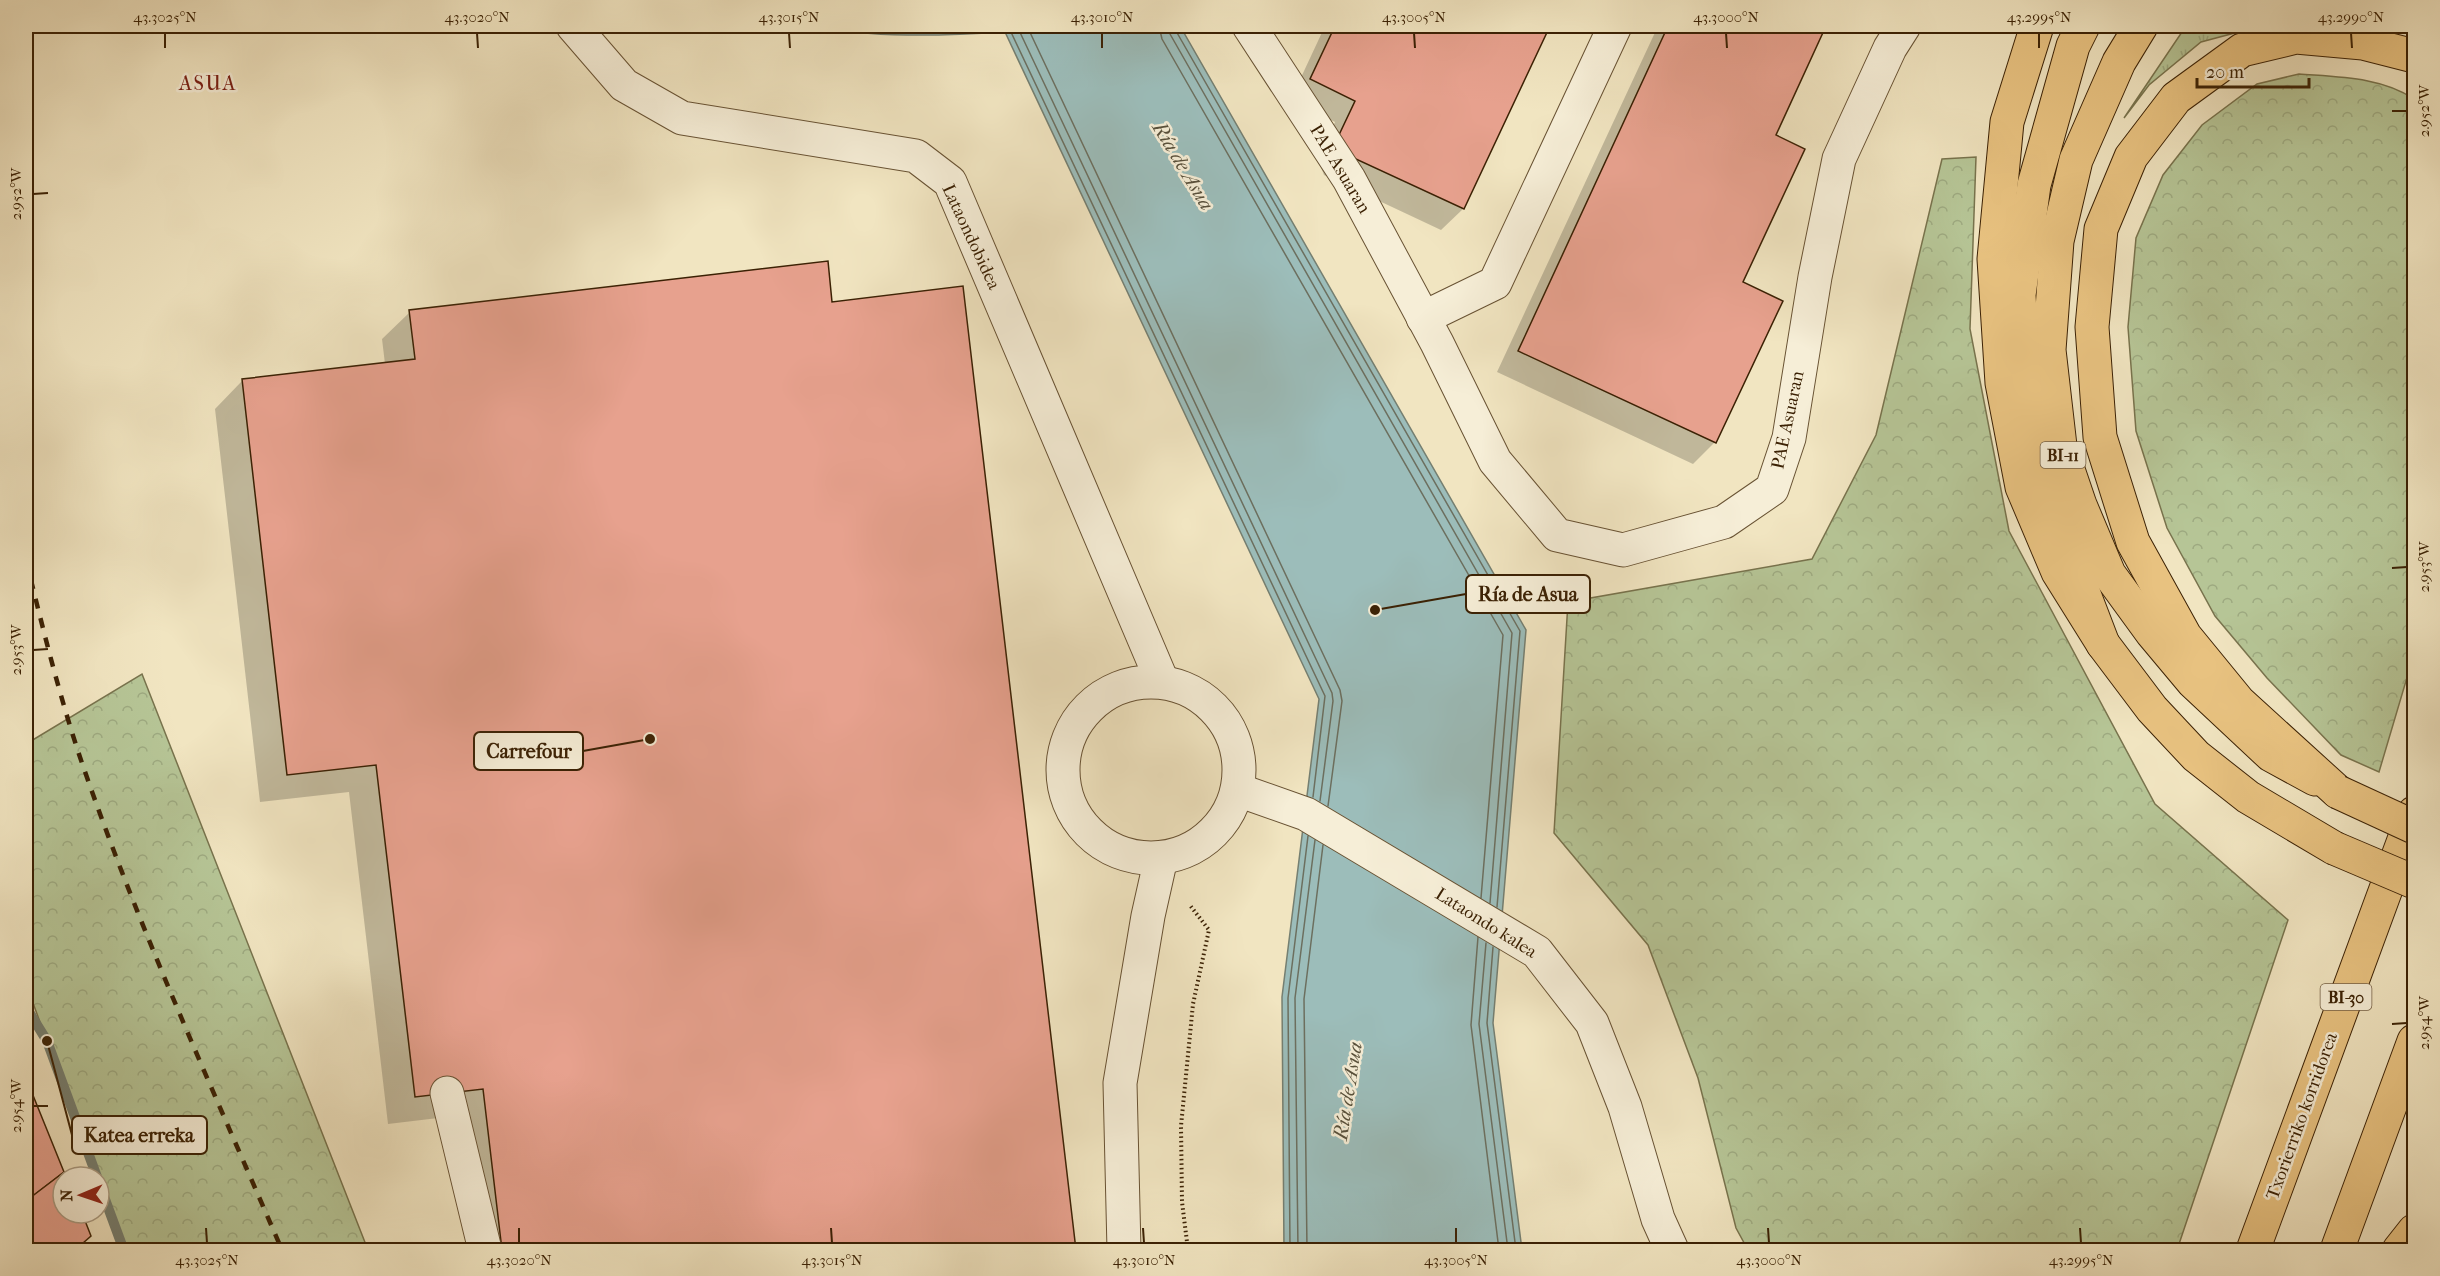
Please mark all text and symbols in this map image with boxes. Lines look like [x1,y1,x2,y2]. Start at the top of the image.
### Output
text: 43.3025°N [133,8,197,26]
text: 43.3020°N [444,8,510,26]
text: 43.3015°N [759,8,820,26]
text: 43.3010°N [1071,8,1134,26]
text: 43.3005°N [1382,8,1447,26]
text: 43.3000°N [1693,8,1759,26]
text: 43.2995°N [2007,8,2072,26]
text: 43.2990°N [2318,8,2385,26]
scale bar [2197,51,2310,89]
text: 20 m [2206,62,2244,83]
district label: ASUA [178,72,237,95]
text: 2.952°W [2415,83,2433,137]
water label: Ría de Asua [1147,116,1218,214]
street label: PAE Asuaran [1305,121,1375,218]
text: 2.952°W [7,166,25,220]
street label: Lataondobidea [937,181,1005,294]
street label: PAE Asuaran [1767,368,1809,471]
road number: BI-11 [2040,442,2086,468]
text: 2.953°W [2415,540,2433,593]
callout: Ría de Asua [1466,575,1590,613]
text: Ría de Asua [1478,583,1579,606]
text: 2.953°W [7,623,25,676]
callout: Carrefour [474,732,583,770]
text: Carrefour [486,740,572,763]
street label: Lataondo kalea [1431,883,1541,963]
road number: BI-30 [2320,984,2372,1010]
text: 2.954°W [2415,995,2433,1050]
street label: Txorierriko korridorea [2262,1029,2342,1202]
water label: Ría de Asua [1329,1040,1367,1144]
text: 2.954°W [7,1078,25,1133]
callout: Katea erreka [72,1116,207,1154]
text: Katea erreka [84,1124,195,1147]
north arrow [51,1165,111,1225]
text: N [57,1188,76,1202]
text: 43.3025°N [175,1251,239,1269]
text: 43.3020°N [486,1251,552,1269]
text: 43.3015°N [802,1251,863,1269]
text: 43.3010°N [1113,1251,1176,1269]
text: 43.3005°N [1424,1251,1489,1269]
text: 43.3000°N [1736,1251,1802,1269]
text: 43.2995°N [2049,1251,2114,1269]

